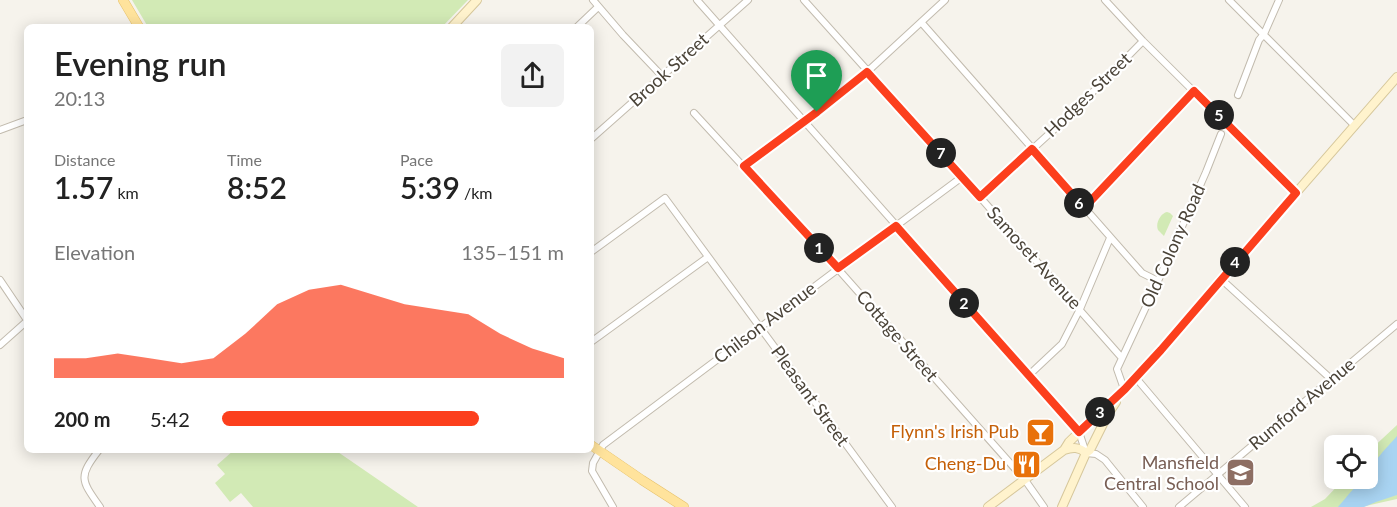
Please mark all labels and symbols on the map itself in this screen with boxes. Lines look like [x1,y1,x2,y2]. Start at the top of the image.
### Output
street label: Brook Street [624,28,713,111]
street label: Hodges Street [1039,47,1136,141]
pin [791,50,842,112]
pin: 5 [1204,100,1234,130]
pin: 7 [926,138,956,168]
street label: Old Colony Road [1135,180,1209,311]
pin: 6 [1064,188,1094,218]
street label: Samoset Avenue [983,201,1087,313]
pin: 1 [804,233,834,263]
pin: 4 [1220,247,1250,277]
street label: Chilson Avenue [709,277,820,368]
street label: Cottage Street [852,285,944,386]
pin: 2 [949,288,979,318]
street label: Pleasant Street [767,341,855,450]
street label: Rumford Avenue [1244,352,1359,454]
pin: 3 [1085,397,1115,427]
bar icon: Flynn's Irish Pub [1024,416,1056,448]
place label: Flynn's Irish Pub [891,420,1019,442]
restaurant icon: Cheng-Du [1011,448,1043,480]
place label: Mansfield Central School [1104,451,1219,494]
place label: Cheng-Du [925,452,1006,474]
school or university icon: Mansfield Central School [1224,457,1256,489]

